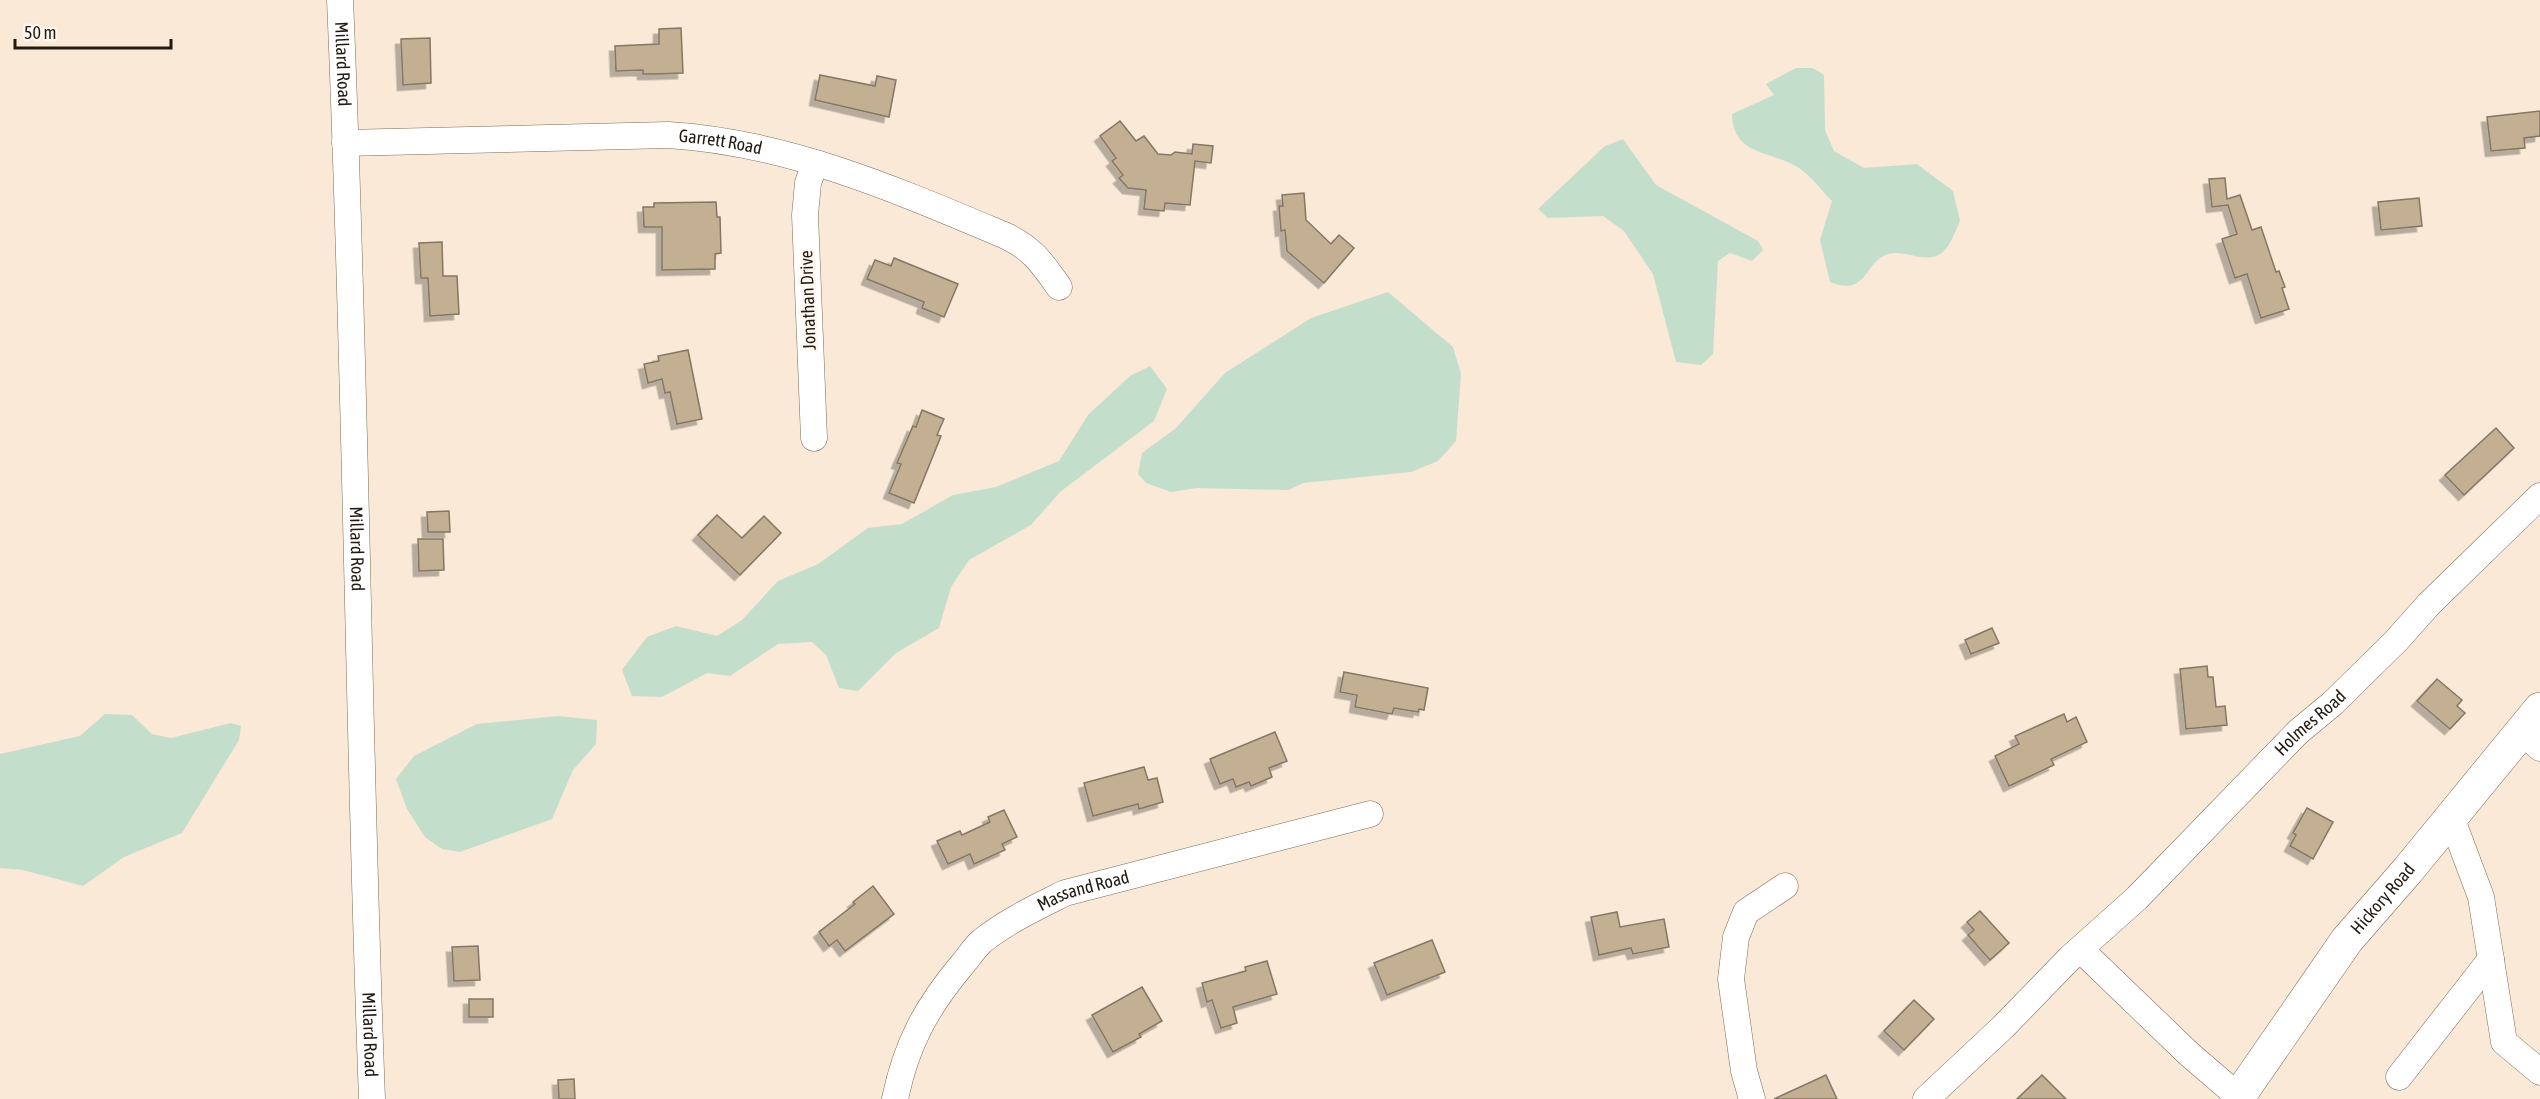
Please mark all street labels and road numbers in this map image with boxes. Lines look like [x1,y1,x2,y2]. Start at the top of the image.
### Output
street label: Millard Road [331,21,355,107]
street label: Garrett Road [678,125,764,158]
street label: Jonathan Drive [795,250,820,350]
street label: Millard Road [346,506,369,591]
street label: Holmes Road [2270,685,2350,760]
street label: Hickory Road [2346,859,2419,938]
street label: Massand Road [1034,866,1131,915]
street label: Millard Road [358,992,382,1077]

